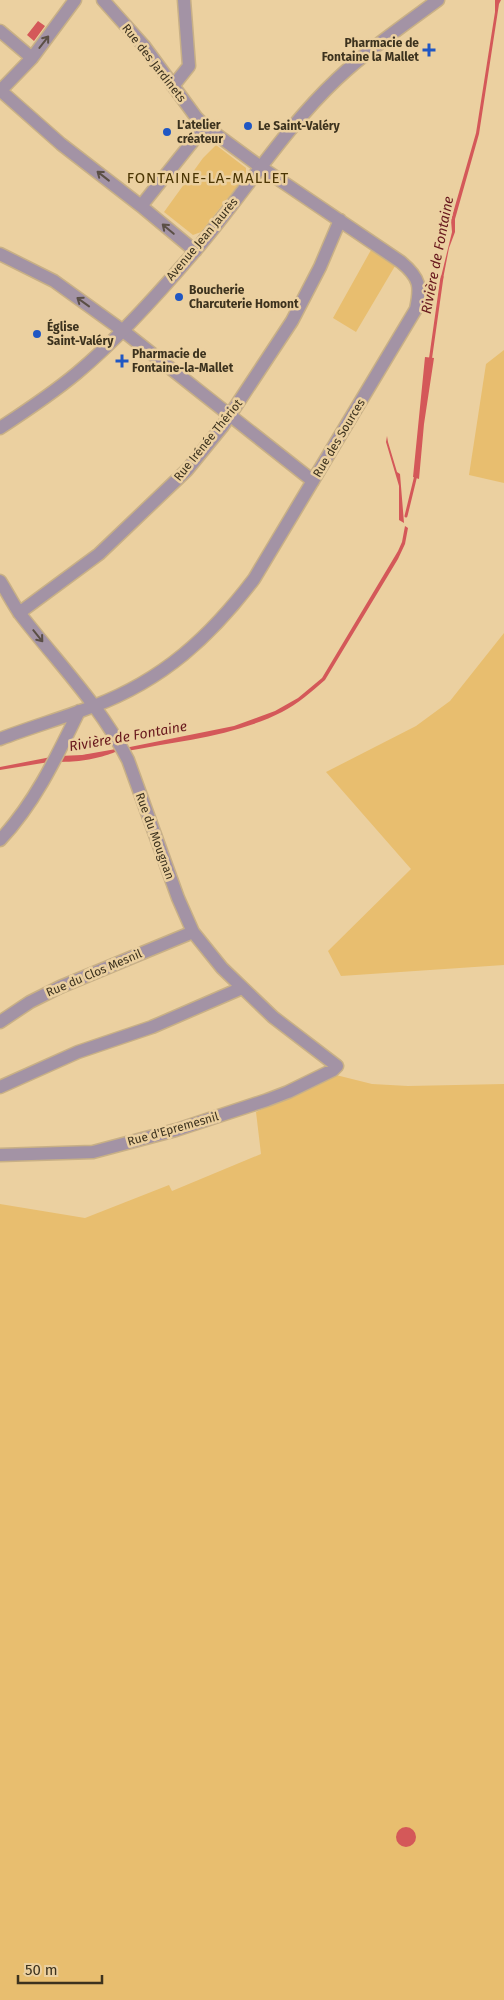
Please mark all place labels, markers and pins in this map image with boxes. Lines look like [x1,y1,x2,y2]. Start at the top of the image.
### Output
place label: Pharmacie de Fontaine la Mallet [322,36,419,64]
marker: Pharmacie de Fontaine la Mallet [423,44,435,56]
place label: L'atelier créateur [177,118,223,146]
place label: Le Saint-Valéry [258,119,341,133]
marker: Le Saint-Valéry [242,120,254,132]
marker: L'atelier créateur [161,126,173,138]
place label: Boucherie Charcuterie Homont [189,283,299,311]
marker: Boucherie Charcuterie Homont [173,291,185,303]
place label: Église Saint-Valéry [47,318,114,348]
marker: Église Saint-Valéry [31,328,43,340]
place label: Pharmacie de Fontaine-la-Mallet [132,347,234,375]
marker: Pharmacie de Fontaine-la-Mallet [116,355,128,367]

